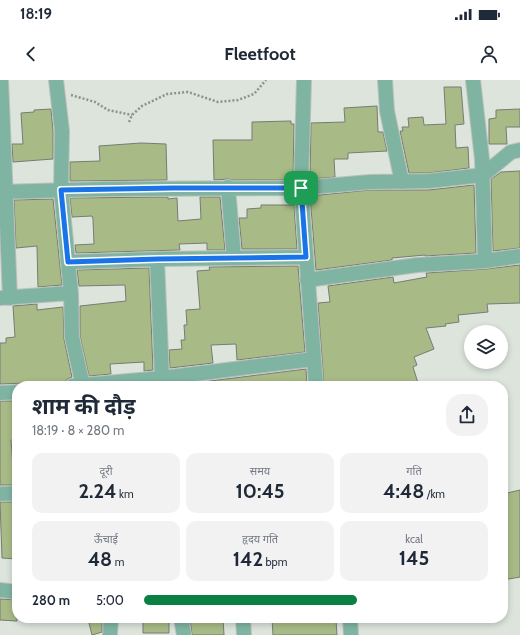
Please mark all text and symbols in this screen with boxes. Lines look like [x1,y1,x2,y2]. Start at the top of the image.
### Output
text: 18:19 [20,5,52,23]
icon: back [20,43,42,65]
text: Fleetfoot [224,43,296,65]
icon: person [478,43,500,65]
pin [284,171,318,205]
icon: arrive [290,177,312,199]
map controls [464,325,508,369]
button: layers [464,325,508,369]
text: शाम की दौड़ [32,393,136,420]
button: share [446,394,488,436]
text: 18:19 · 8 × 280 m [32,422,124,438]
text: दूरी [99,464,113,478]
text: समय [250,464,270,478]
text: गति [406,464,422,478]
text: 2.24 [78,479,116,503]
text: 10:45 [235,479,285,503]
text: 4:48 [383,479,424,503]
text: km [116,487,134,501]
text: /km [424,487,445,501]
text: ऊँचाई [94,532,118,546]
text: हृदय गति [242,532,278,546]
text: kcal [405,532,423,546]
text: 145 [399,546,429,570]
text: 48 [88,547,112,571]
text: 142 [233,547,263,571]
text: m [112,555,124,569]
text: bpm [263,555,287,569]
text: 280 m [32,592,70,608]
text: 5:00 [96,592,124,608]

